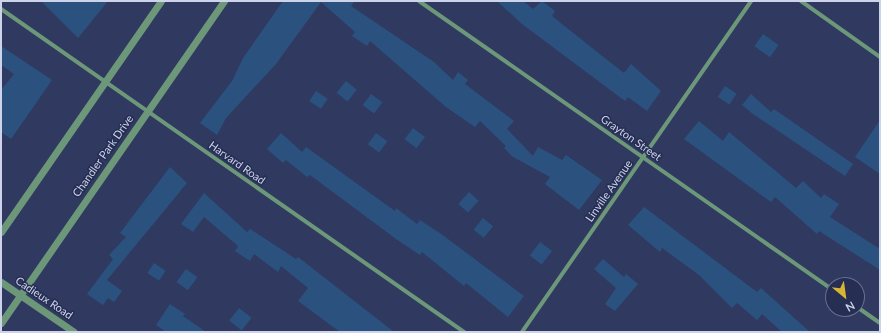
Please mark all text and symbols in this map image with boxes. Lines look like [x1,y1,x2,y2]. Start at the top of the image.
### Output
street label: Chandler Park Drive [70,112,136,200]
street label: Grayton Street [598,112,664,164]
street label: Harvard Road [206,139,268,187]
street label: Linville Avenue [583,157,635,225]
street label: Cadieux Road [13,274,75,322]
north arrow [825,277,865,317]
text: N [844,299,857,315]

